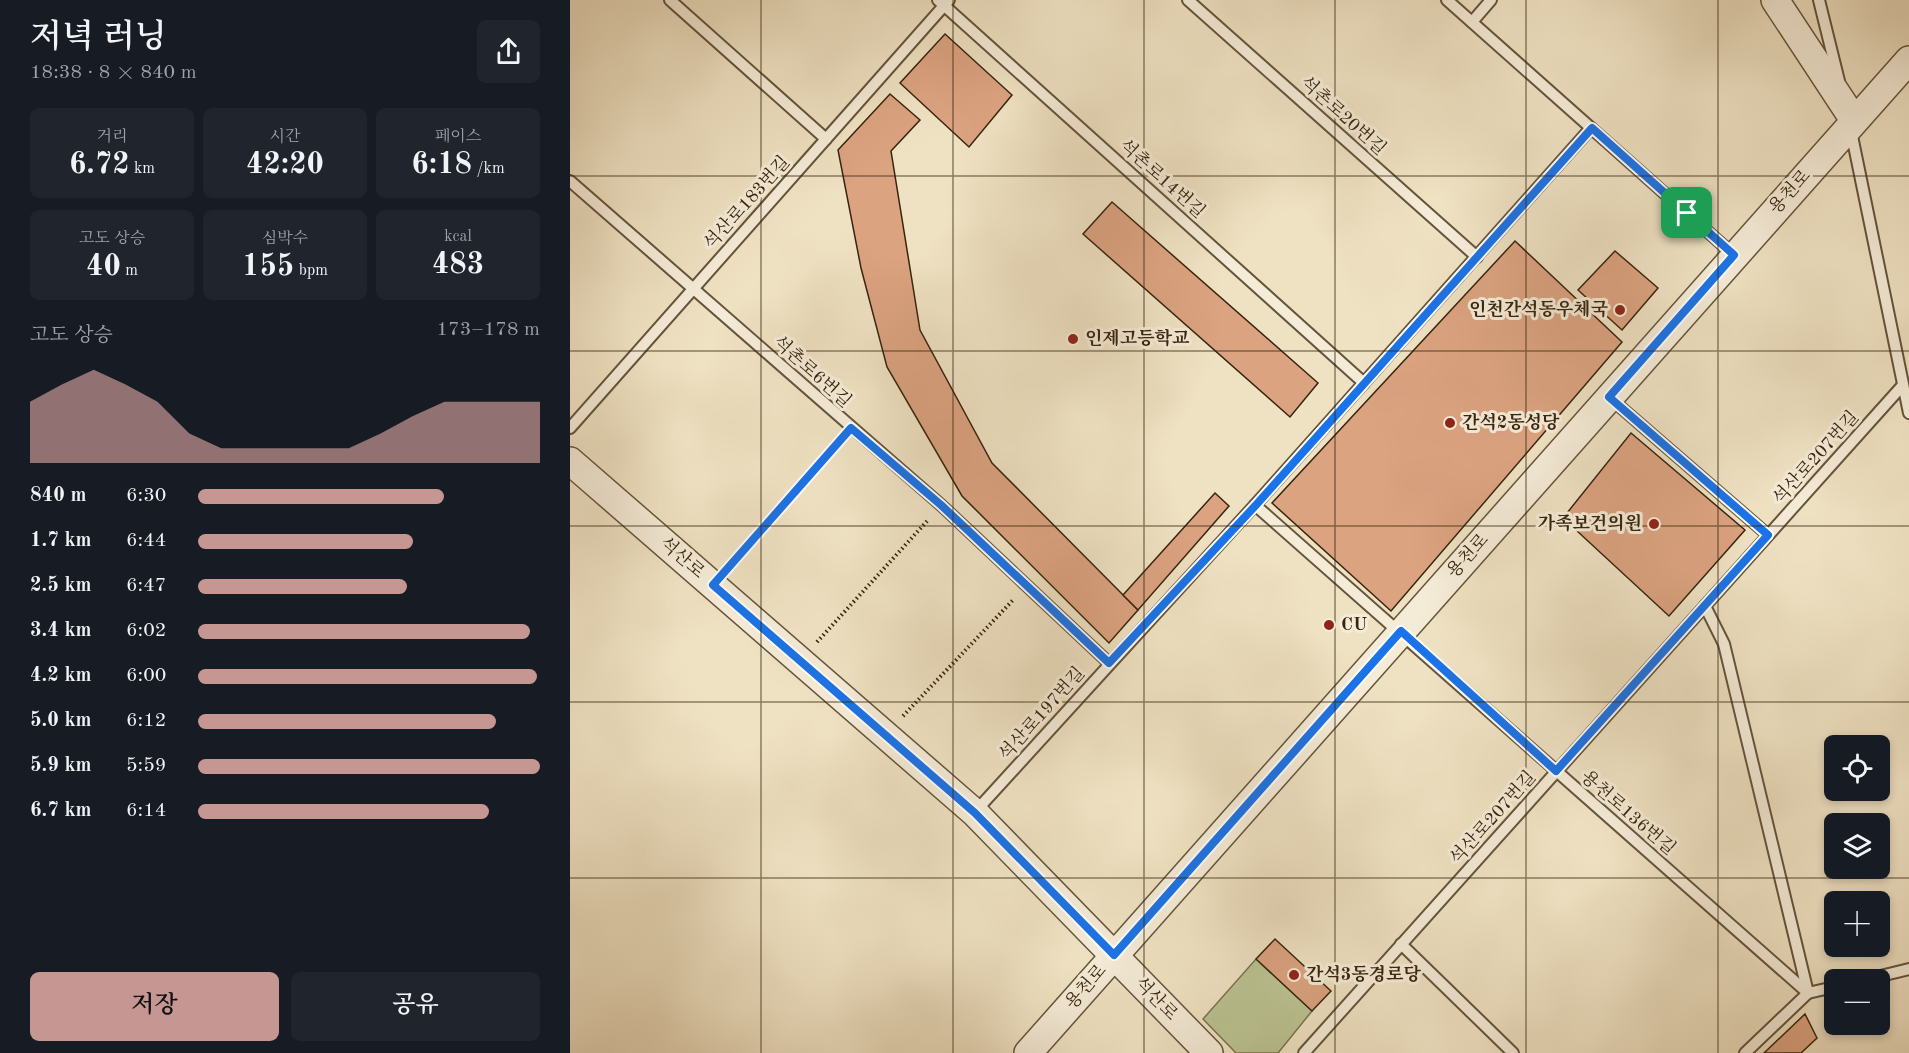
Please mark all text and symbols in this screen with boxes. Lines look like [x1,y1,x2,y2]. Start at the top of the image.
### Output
button: share [477,20,540,83]
text: 저녁 러닝 [30,22,167,55]
text: 18:38 · 8 × 840 m [30,63,197,83]
street label: 석촌로20번길 [1297,72,1390,159]
text: 거리 [97,129,127,145]
text: 시간 [270,129,300,145]
text: 페이스 [435,129,481,145]
street label: 석촌로14번길 [1116,135,1209,222]
text: 6.72 [69,150,130,180]
text: 42:20 [246,150,324,180]
text: 6:18 [411,150,472,180]
street label: 석산로183번길 [700,152,793,253]
text: km [130,161,155,177]
text: /km [472,161,505,177]
street label: 용천로 [1765,166,1814,217]
pin [1661,187,1712,238]
icon: arrive [1670,196,1703,229]
text: kcal [444,229,472,245]
text: 고도 상승 [79,231,145,247]
text: 심박수 [262,231,308,247]
text: 483 [432,250,484,280]
text: 40 [86,252,121,282]
text: 155 [242,252,294,282]
text: m [121,263,138,279]
text: bpm [294,263,328,279]
place label: 인천간석동우체국 [1469,299,1609,319]
marker: 인천간석동우체국 [1613,303,1627,317]
text: 173–178 m [437,320,540,340]
text: 고도 상승 [30,326,113,346]
place label: 인제고등학교 [1085,328,1190,348]
street label: 석촌로6번길 [770,331,856,411]
marker: 인제고등학교 [1066,332,1080,346]
street label: 석산로207번길 [1769,407,1862,508]
place label: 간석2동성당 [1462,412,1560,432]
marker: 간석2동성당 [1443,416,1457,430]
text: 840 m [30,486,86,506]
text: 6:30 [126,486,166,506]
place label: 가족보건의원 [1538,513,1642,533]
marker: 가족보건의원 [1647,517,1661,531]
street label: 용천로 [1443,530,1492,581]
text: 1.7 km [30,531,92,551]
text: 6:44 [126,531,166,551]
street label: 석산로 [656,533,708,582]
text: 2.5 km [30,576,92,596]
text: 6:47 [126,576,166,596]
place label: CU [1341,616,1367,634]
marker: CU [1322,618,1336,632]
text: 3.4 km [30,621,92,641]
text: 6:02 [126,621,166,641]
street label: 석산로197번길 [995,663,1088,764]
text: 4.2 km [30,666,92,686]
text: 6:00 [126,666,166,686]
text: 5.0 km [30,711,92,731]
text: 6:12 [126,711,166,731]
map controls [1824,735,1890,1035]
button: locate [1824,735,1890,801]
text: 5.9 km [30,756,92,776]
text: 5:59 [126,756,166,776]
street label: 석산로207번길 [1446,767,1539,868]
street label: 용천로136번길 [1577,767,1679,859]
text: 6.7 km [30,801,92,821]
text: 6:14 [126,801,166,821]
button: layers [1824,813,1890,879]
button: + [1824,891,1890,957]
street label: 용천로 [1061,961,1110,1013]
place label: 간석3동경로당 [1306,964,1421,984]
marker: 간석3동경로당 [1287,968,1301,982]
button: − [1824,969,1890,1035]
button: 저장 [30,972,279,1041]
button: 공유 [291,972,540,1041]
street label: 석산로 [1131,973,1181,1024]

